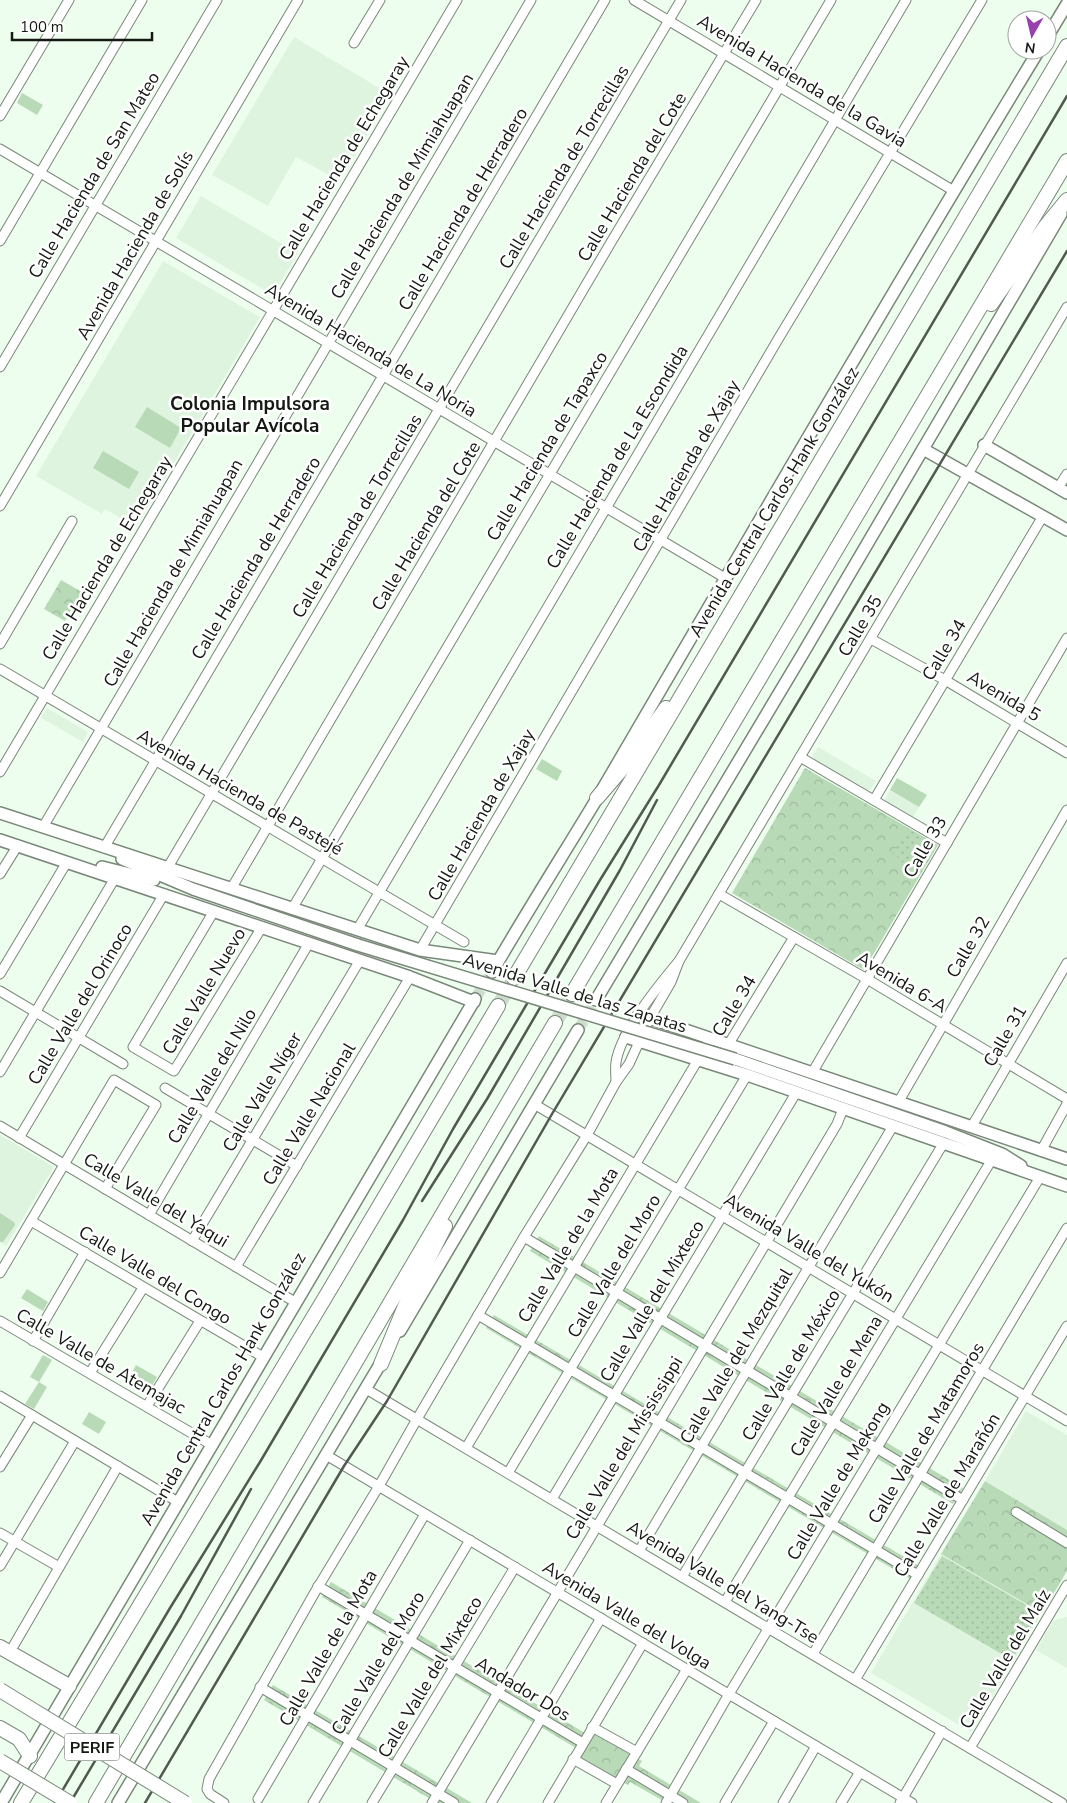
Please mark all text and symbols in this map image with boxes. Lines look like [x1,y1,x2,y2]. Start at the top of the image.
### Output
street label: Avenida Hacienda de la Gavia [693,9,911,153]
scale bar [12,10,152,42]
north arrow [1007,10,1057,60]
text: 100 m [20,17,64,37]
text: N [1024,37,1037,58]
street label: Calle Hacienda de Echegaray [273,51,415,265]
street label: Calle Hacienda de Torrecillas [493,60,635,274]
street label: Calle Hacienda de San Mateo [23,67,165,283]
street label: Calle Hacienda de Mimiahuapan [325,68,479,304]
street label: Calle Hacienda del Cote [572,88,692,266]
street label: Calle Hacienda de Herradero [393,103,533,315]
street label: Avenida Hacienda de Solís [71,146,199,344]
street label: Avenida Hacienda de La Noria [261,277,481,423]
street label: Calle Hacienda de La Escondida [541,341,693,573]
street label: Calle Hacienda de Tapaxco [481,347,613,545]
street label: Avenida Central Carlos Hank González [684,362,864,642]
street label: Calle Hacienda de Xajay [627,375,746,557]
district label: Colonia Impulsora Popular Avícola [170,391,330,439]
street label: Calle Hacienda de Torrecillas [286,409,428,623]
street label: Calle Hacienda del Cote [366,437,486,615]
street label: Calle Hacienda de Echegaray [36,451,178,665]
street label: Calle Hacienda de Herradero [186,452,326,664]
street label: Calle Hacienda de Mimiahuapan [98,454,248,692]
street label: Calle 35 [832,591,888,661]
street label: Calle 34 [916,615,972,685]
street label: Avenida 5 [963,665,1045,727]
street label: Avenida Hacienda de Pastejé [133,723,347,861]
street label: Calle Hacienda de Xajay [422,724,541,906]
street label: Calle 33 [898,812,952,882]
street label: Calle 32 [941,912,995,982]
street label: Calle Valle del Orinoco [22,919,138,1089]
street label: Calle Valle Nuevo [157,923,251,1059]
street label: Avenida 6-A [852,946,952,1018]
street label: Avenida Valle de las Zapatas [460,947,690,1039]
street label: Calle 34 [706,971,762,1041]
street label: Calle 31 [978,1001,1032,1071]
street label: Calle Valle del Nilo [162,1004,262,1148]
street label: Calle Valle Níger [217,1027,308,1156]
street label: Calle Valle Nacional [257,1038,361,1190]
street label: Calle Valle del Yaqui [79,1147,233,1253]
street label: Calle Valle de la Mota [512,1163,624,1327]
street label: Avenida Valle del Yukón [719,1188,899,1308]
street label: Calle Valle del Moro [562,1190,666,1342]
street label: Calle Valle del Mixteco [594,1216,710,1386]
street label: Calle Valle del Congo [74,1220,236,1330]
street label: Avenida Central Carlos Hank González [135,1248,311,1530]
street label: Calle Valle del Mezquital [674,1263,798,1448]
street label: Calle Valle de México [736,1285,846,1445]
street label: Calle Valle de Atemajac [12,1303,190,1419]
street label: Calle Valle de Mena [784,1311,888,1461]
street label: Calle Valle de Matamoros [862,1338,990,1528]
street label: Calle Valle del Mississippi [560,1352,688,1544]
street label: Calle Valle de Mekong [781,1397,895,1565]
street label: Calle Valle de Marañón [888,1408,1006,1582]
street label: Avenida Valle del Yang-Tse [622,1515,824,1649]
street label: Avenida Valle del Volga [538,1555,716,1675]
street label: Calle Valle de la Mota [273,1565,383,1731]
street label: Calle Valle del Maíz [954,1585,1056,1733]
street label: Calle Valle del Moro [326,1587,430,1739]
street label: Calle Valle del Mixteco [372,1592,488,1762]
street label: Andador Dos [471,1651,575,1727]
road number: PERIF [64,1734,120,1760]

